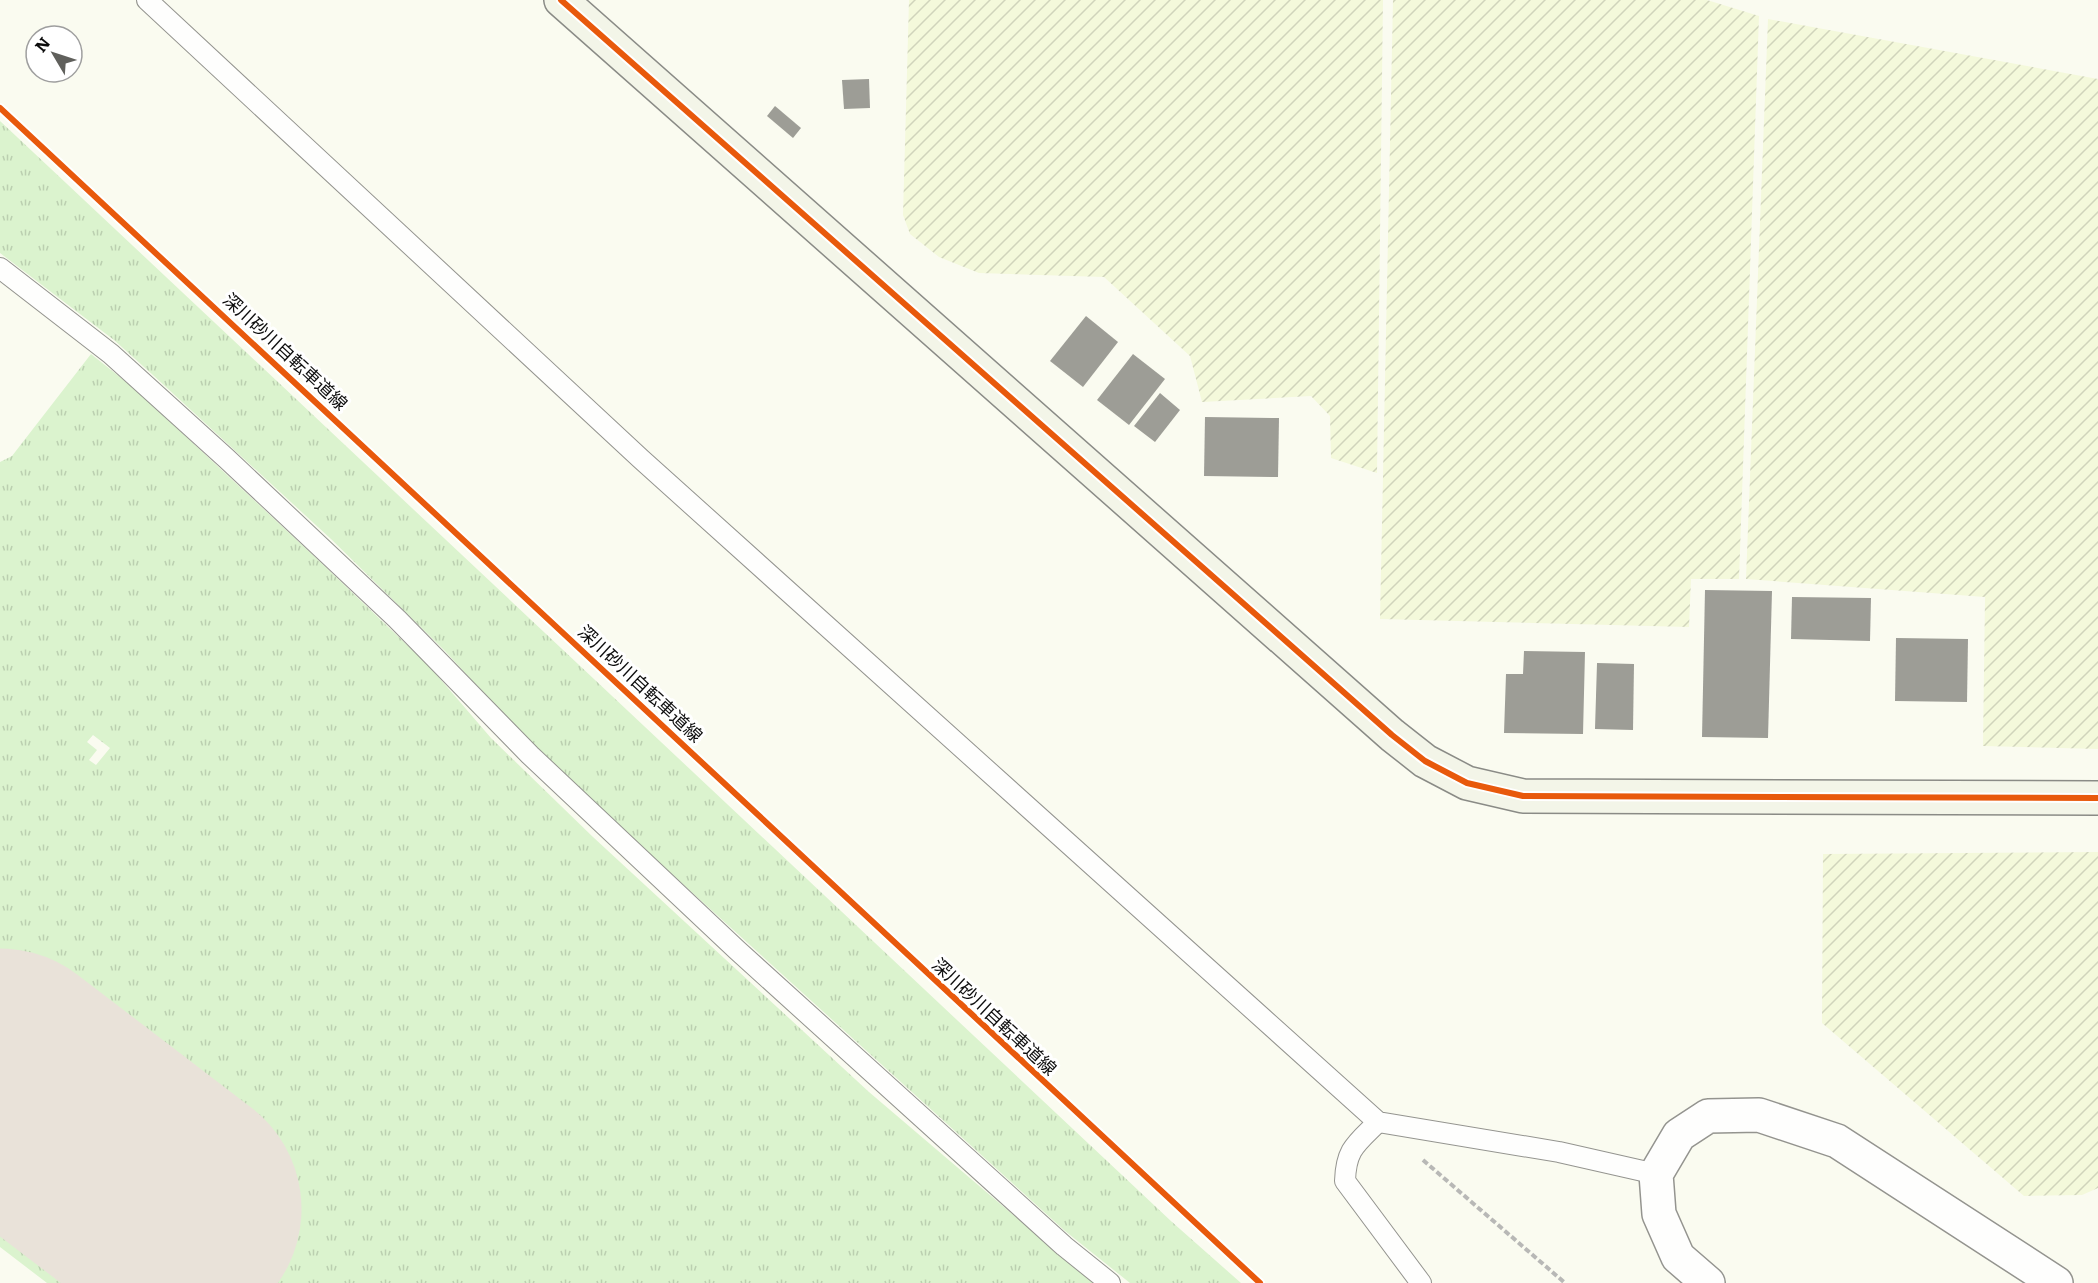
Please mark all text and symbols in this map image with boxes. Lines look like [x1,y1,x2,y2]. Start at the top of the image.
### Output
north arrow [24,24,84,84]
text: N [28,31,55,57]
street label: 深川砂川自転車道線 [218,286,354,416]
street label: 深川砂川自転車道線 [573,618,709,748]
street label: 深川砂川自転車道線 [927,951,1063,1081]

